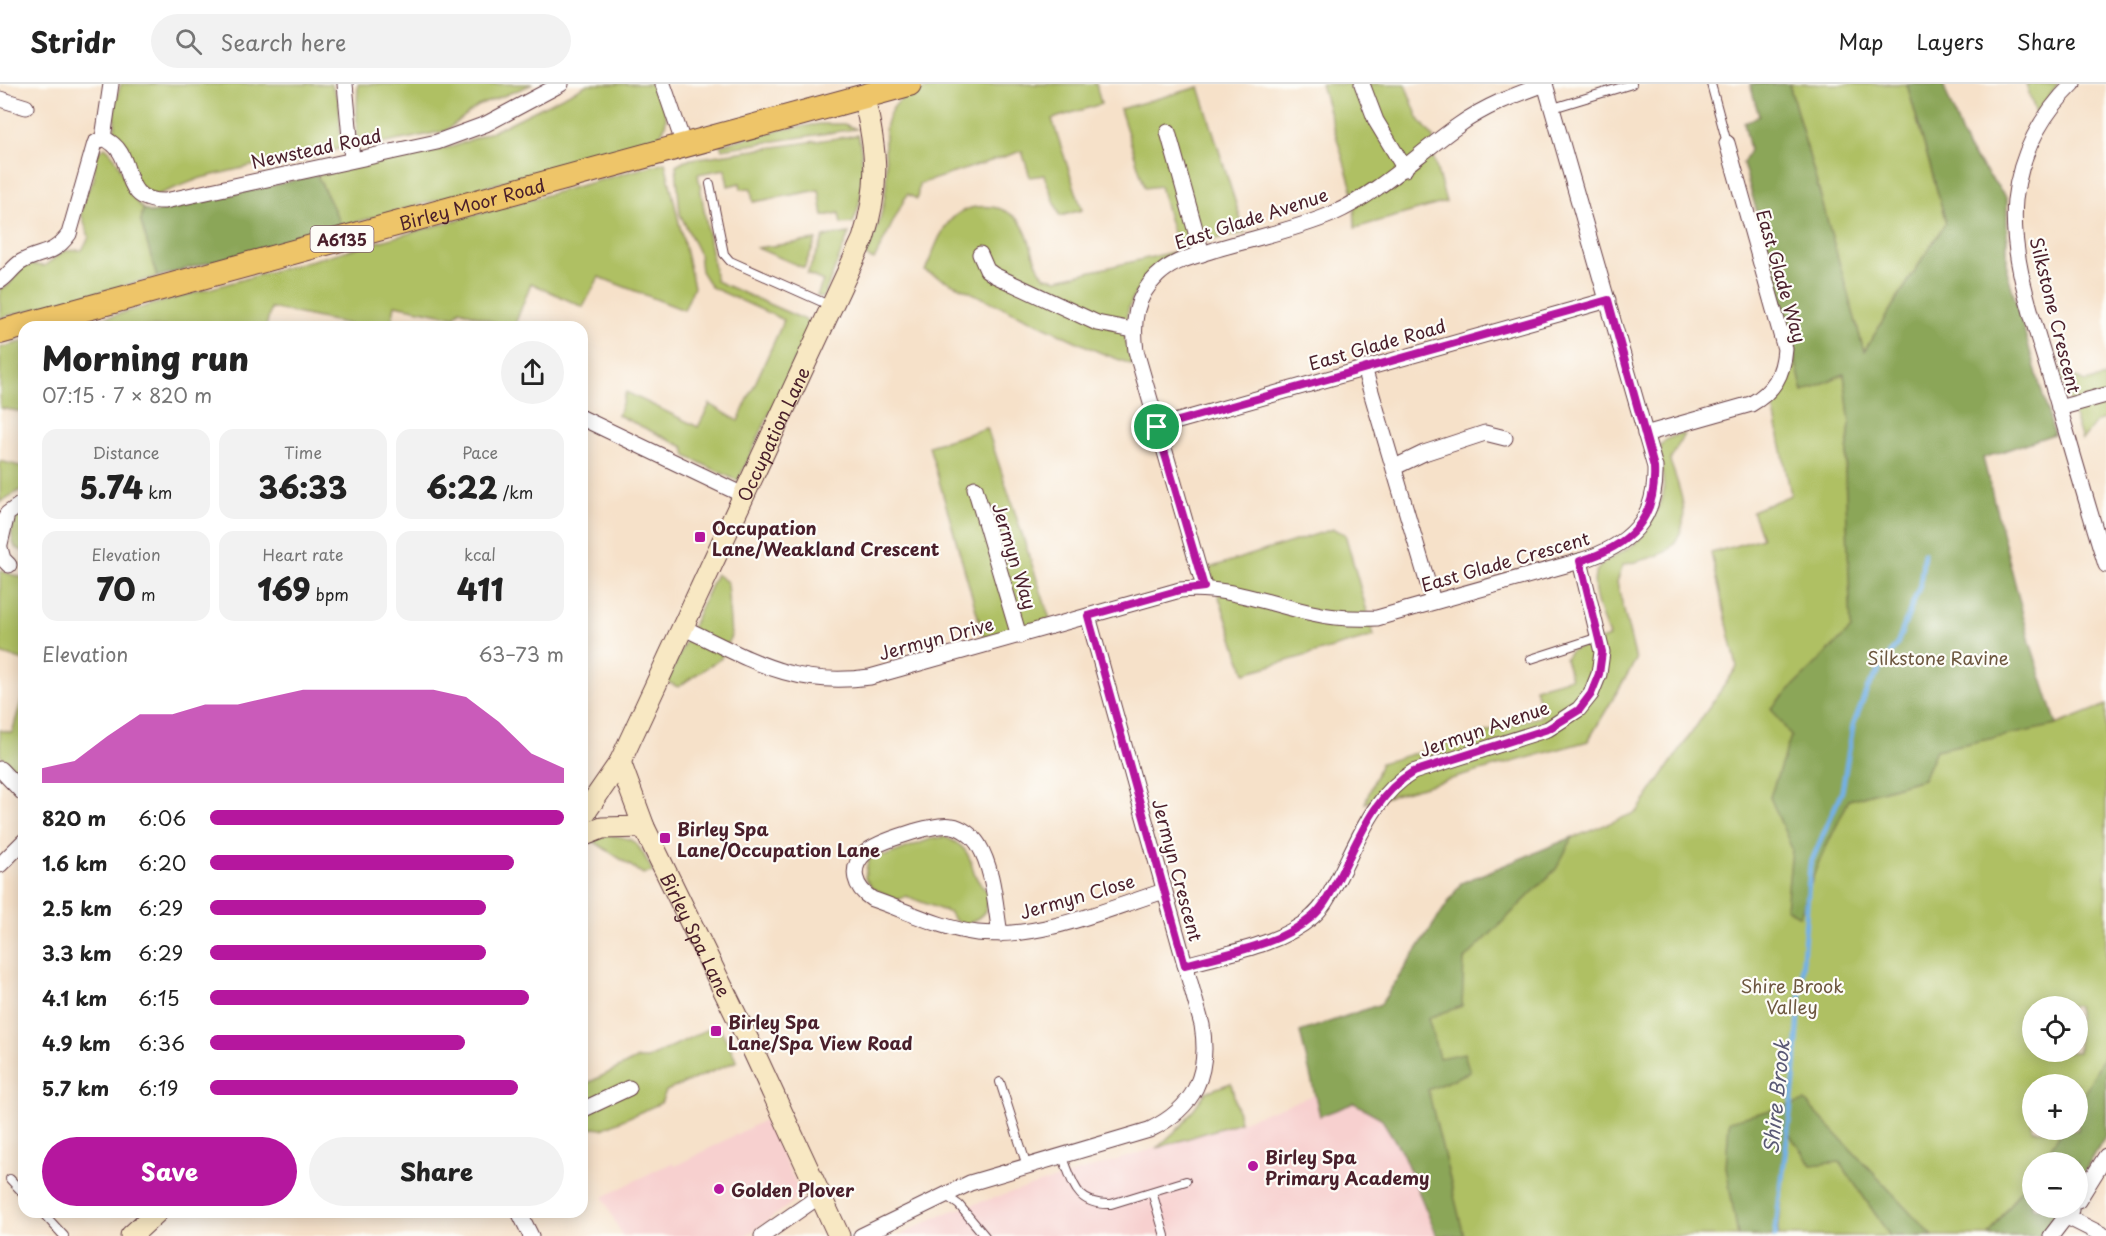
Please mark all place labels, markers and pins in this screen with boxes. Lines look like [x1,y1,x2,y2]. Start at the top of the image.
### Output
pin [1131,401,1182,452]
place label: Occupation Lane/Weakland Crescent [712,514,940,562]
marker: Occupation Lane/Weakland Crescent [693,530,707,544]
place label: Birley Spa Lane/Occupation Lane [677,815,880,863]
marker: Birley Spa Lane/Occupation Lane [658,831,672,845]
place label: Birley Spa Lane/Spa View Road [728,1008,913,1056]
marker: Birley Spa Lane/Spa View Road [709,1024,723,1038]
place label: Birley Spa Primary Academy [1265,1143,1429,1191]
marker: Birley Spa Primary Academy [1246,1159,1260,1173]
place label: Golden Plover [731,1176,855,1203]
marker: Golden Plover [712,1182,726,1196]

